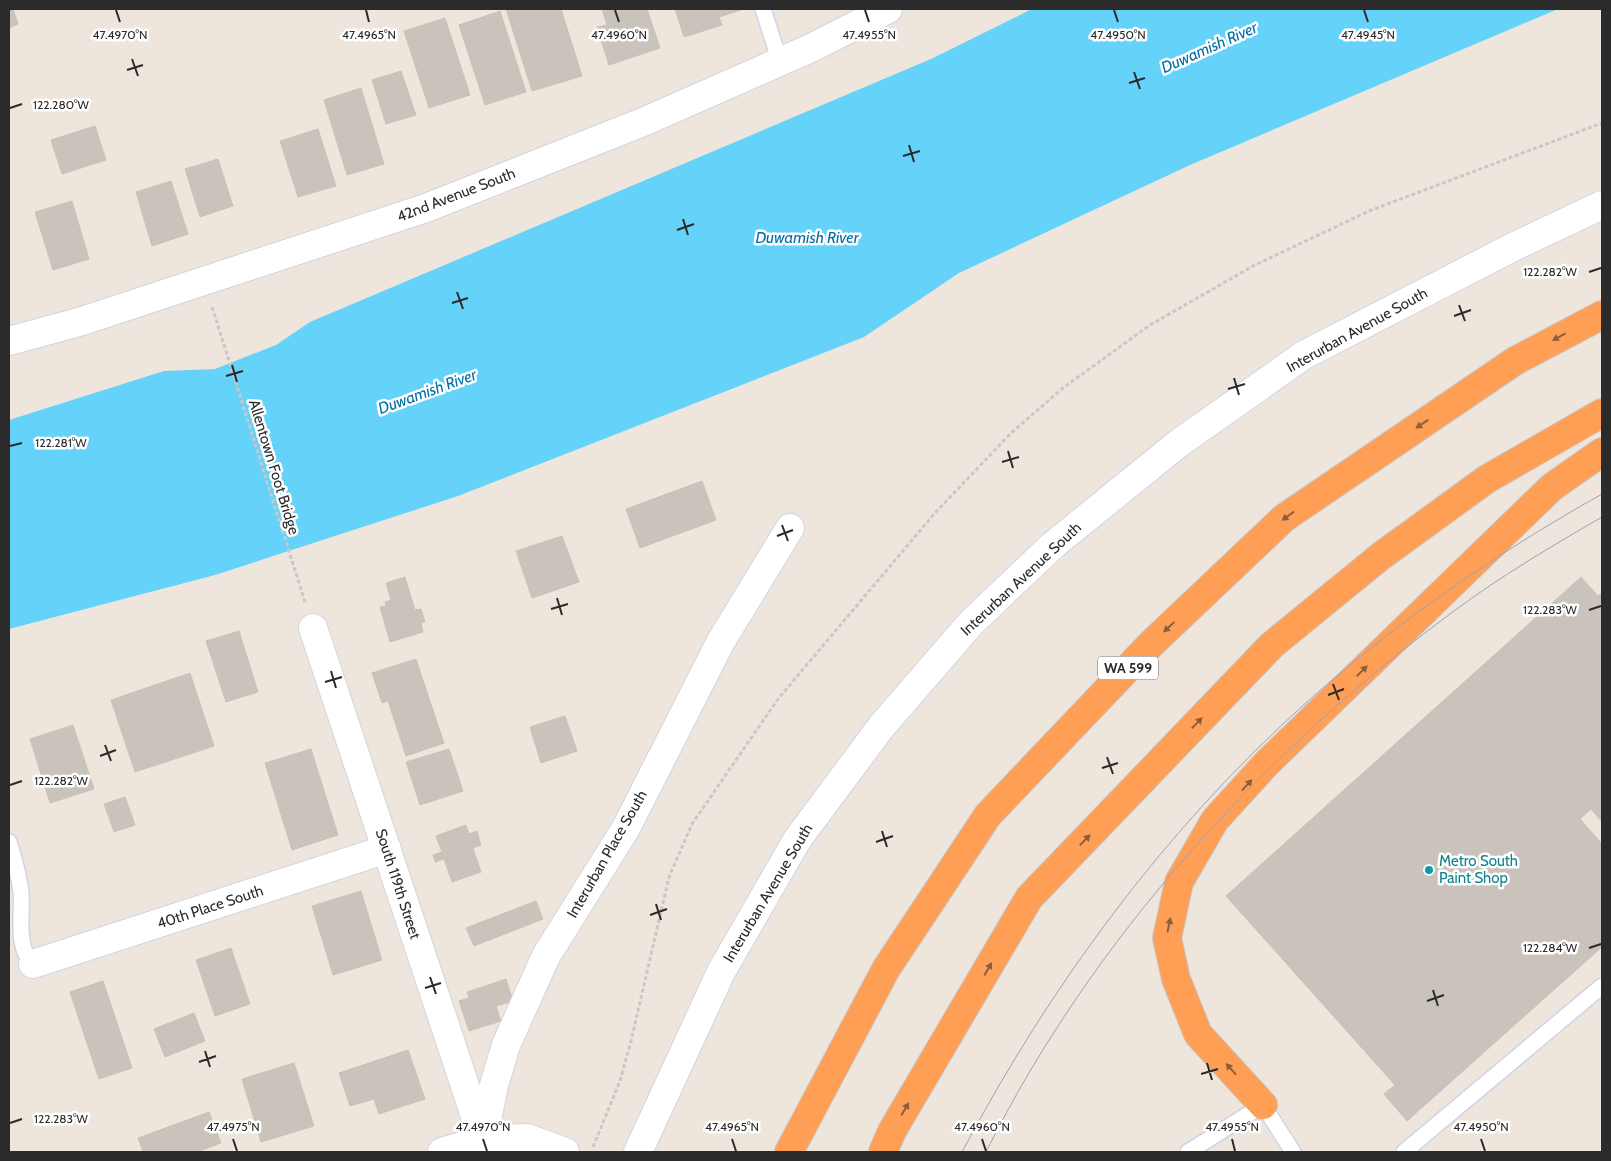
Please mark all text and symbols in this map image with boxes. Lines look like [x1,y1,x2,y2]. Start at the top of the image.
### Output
water label: Duwamish River [1158,17,1261,77]
text: 47.4970°N [93,27,148,42]
text: 47.4965°N [342,27,396,42]
text: 47.4960°N [591,27,647,42]
text: 47.4955°N [842,27,896,42]
text: 47.4950°N [1090,27,1146,42]
text: 47.4945°N [1341,27,1395,42]
text: 122.280°W [33,97,90,112]
street label: 42nd Avenue South [394,164,518,226]
water label: Duwamish River [755,228,860,247]
text: 122.282°W [1523,264,1577,279]
street label: Interurban Avenue South [1283,284,1431,376]
one-way arrow [1552,333,1566,341]
water label: Duwamish River [375,365,480,418]
street label: Allentown Foot Bridge [245,397,303,537]
one-way arrow [1415,419,1429,429]
text: 122.281°W [35,435,87,450]
one-way arrow [1281,511,1295,521]
street label: Interurban Avenue South [957,518,1085,640]
text: 122.283°W [1523,602,1578,617]
one-way arrow [1164,621,1176,633]
road number: WA 599 [1098,656,1158,680]
one-way arrow [1356,665,1368,677]
one-way arrow [1191,717,1203,729]
text: 122.282°W [34,773,88,788]
one-way arrow [1241,780,1253,792]
street label: Interurban Place South [563,787,651,921]
street label: Interurban Avenue South [720,821,816,965]
street label: South 119th Street [372,827,424,941]
one-way arrow [1079,834,1091,846]
place label: Metro South Paint Shop [1439,852,1518,887]
marker: Metro South Paint Shop [1423,864,1435,876]
street label: 40th Place South [155,881,265,933]
one-way arrow [1166,916,1174,932]
text: 122.284°W [1523,940,1578,955]
one-way arrow [983,962,992,975]
one-way arrow [1225,1063,1236,1075]
one-way arrow [901,1102,910,1115]
text: 122.283°W [34,1111,89,1126]
text: 47.4975°N [206,1119,260,1134]
text: 47.4970°N [456,1119,511,1134]
text: 47.4965°N [705,1119,759,1134]
text: 47.4960°N [954,1119,1010,1134]
text: 47.4955°N [1205,1119,1259,1134]
text: 47.4950°N [1453,1119,1509,1134]

